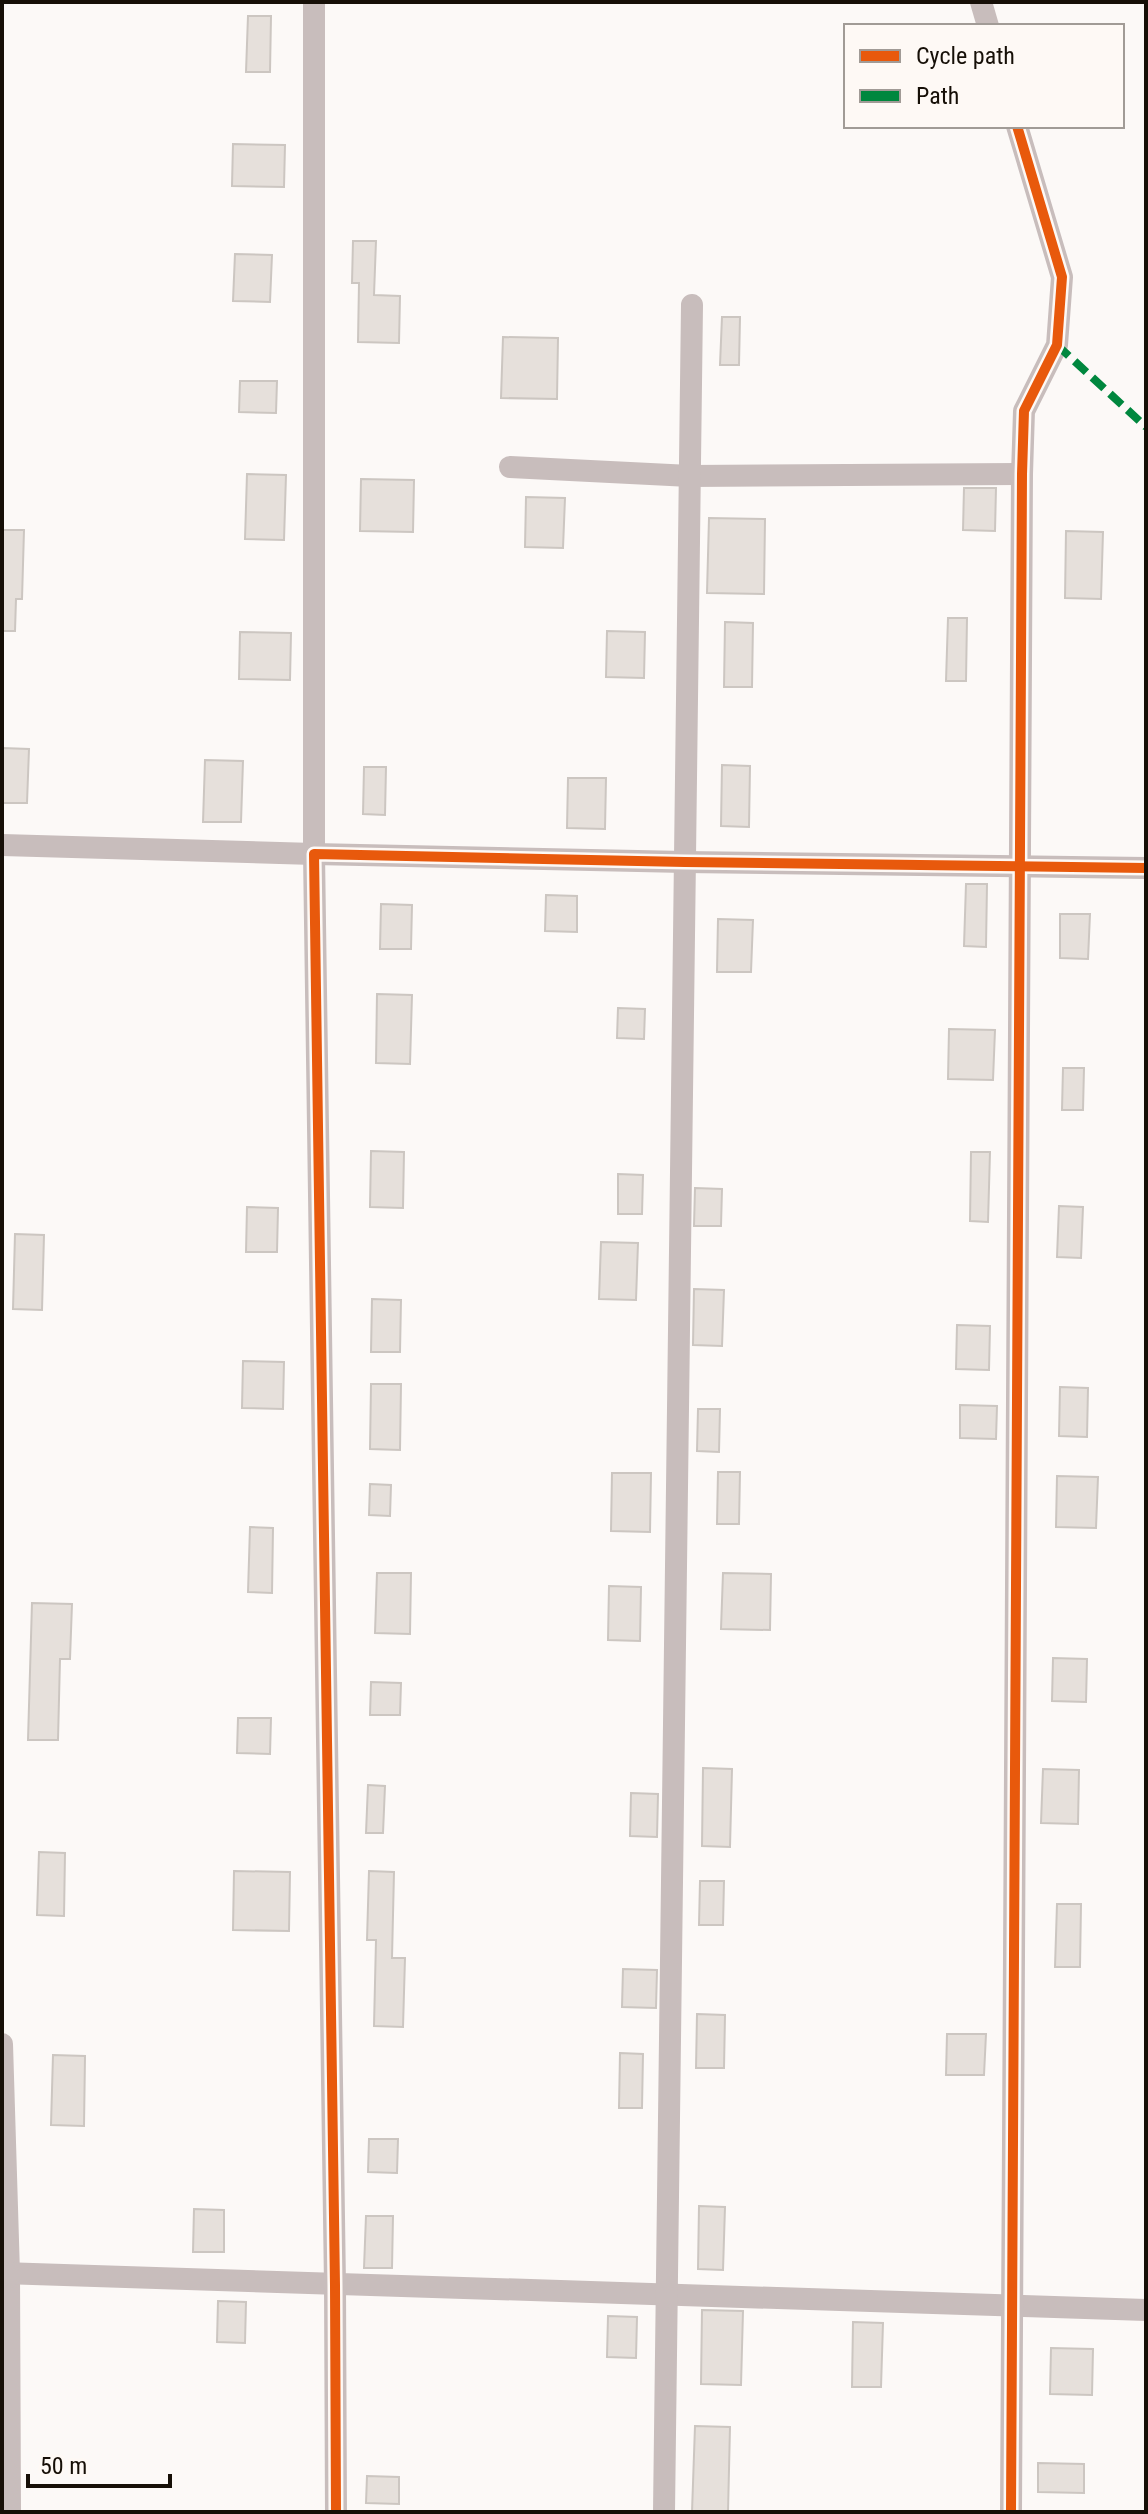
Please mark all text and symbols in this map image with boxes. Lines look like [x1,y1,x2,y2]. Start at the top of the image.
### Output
legend [844,24,1124,128]
text: Cycle path [916,42,1015,70]
text: Path [916,82,959,110]
scale bar [28,2438,170,2488]
text: 50 m [40,2452,87,2480]

